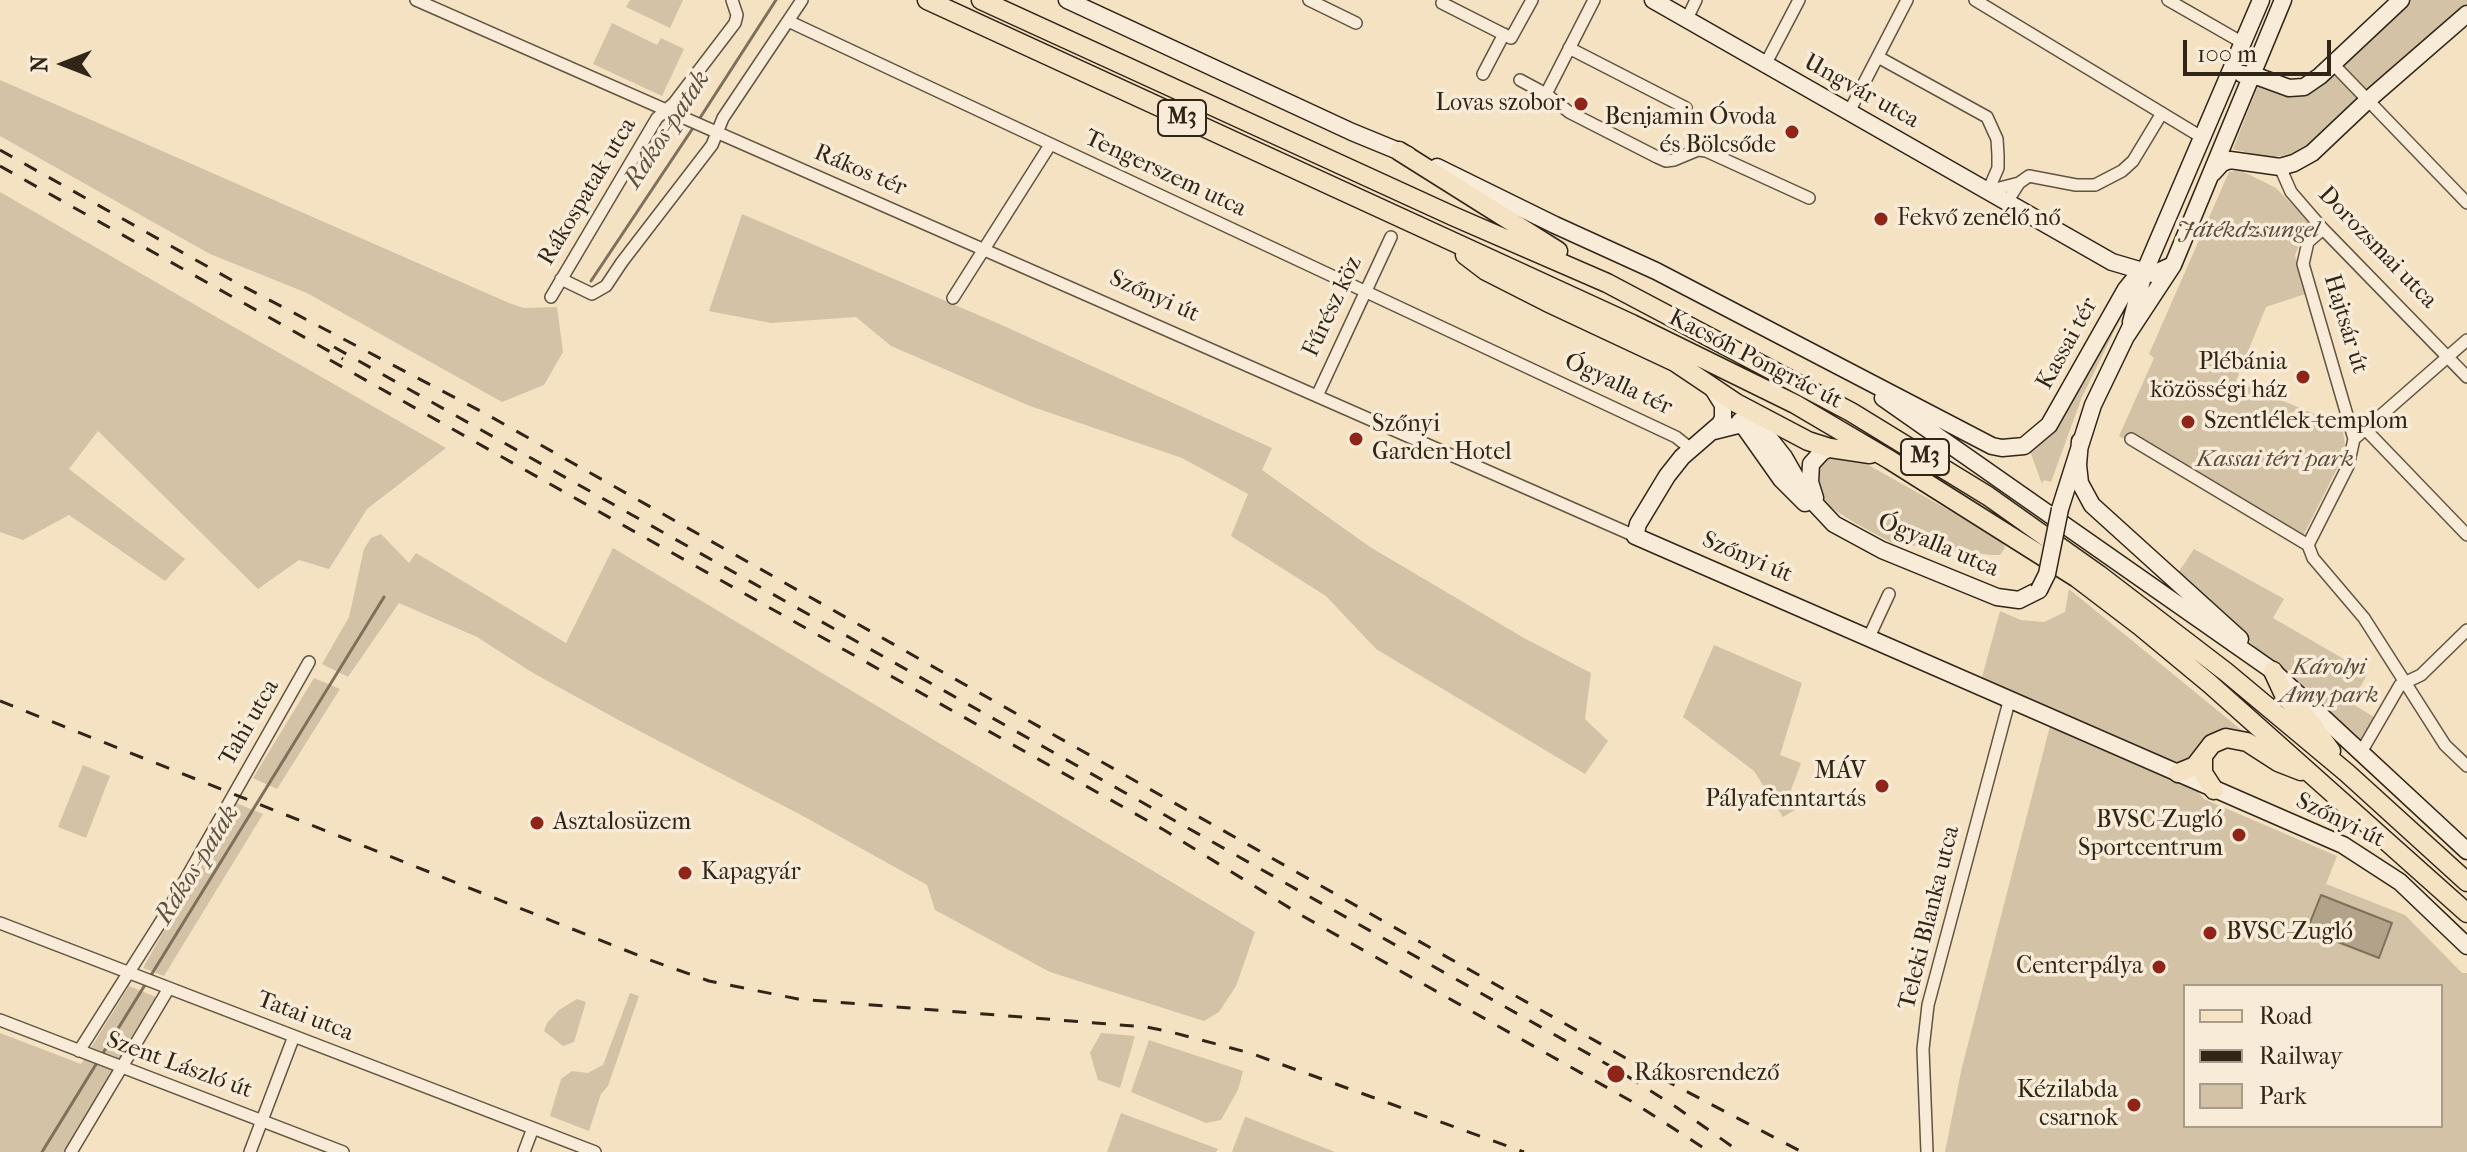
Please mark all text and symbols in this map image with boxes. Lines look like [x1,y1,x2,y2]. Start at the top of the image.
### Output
north arrow [24,24,104,104]
scale bar [2187,24,2335,74]
text: 100 m [2197,40,2257,68]
street label: Ungvár utca [1798,48,1924,136]
text: N [27,56,53,72]
water label: Rákos-patak [618,65,718,195]
place label: Lovas szobor [1435,90,1565,118]
marker: Lovas szobor [1572,95,1590,113]
road number: M3 [1158,100,1206,136]
place label: Benjamin Óvoda és Bölcsőde [1604,104,1776,160]
street label: Rákospatak utca [533,113,643,271]
marker: Benjamin Óvoda és Bölcsőde [1783,123,1801,141]
street label: Tengerszem utca [1080,124,1250,224]
street label: Rákos tér [809,139,911,203]
street label: Dorozsmai utca [2311,181,2443,315]
place label: Fekvő zenélő nő [1897,205,2061,233]
marker: Fekvő zenélő nő [1872,210,1890,228]
park label: Játékdzsungel [2177,217,2319,245]
street label: Fűrész köz [1297,252,1369,362]
street label: Szőnyi út [1105,264,1203,330]
street label: Hajtsár út [2316,271,2374,377]
street label: Kassai tér [2031,293,2105,395]
street label: Kacsóh Pongrác út [1663,304,1847,416]
street label: Ógyalla tér [1559,347,1677,423]
place label: Plébánia közösségi ház [2150,349,2287,405]
marker: Plébánia közösségi ház [2294,368,2312,386]
place label: Szentlélek-templom [2204,408,2408,436]
place label: Szőnyi Garden Hotel [1372,411,1512,467]
marker: Szentlélek-templom [2179,413,2197,431]
marker: Szőnyi Garden Hotel [1347,430,1365,448]
road number: M3 [1901,439,1949,475]
park label: Kassai téri park [2196,446,2354,474]
street label: Ógyalla utca [1873,508,2003,584]
street label: Szőnyi út [1698,526,1796,590]
park label: Károlyi Amy park [2279,654,2379,710]
street label: Tahi utca [214,675,286,771]
place label: MÁV Pályafenntartás [1705,758,1866,814]
marker: MÁV Pályafenntartás [1873,777,1891,795]
street label: Szőnyi út [2291,787,2389,855]
water label: Rákos-patak [149,800,247,930]
place label: BVSC-Zugló Sportcentrum [2078,807,2223,863]
place label: Asztalosüzem [553,809,691,837]
marker: Asztalosüzem [528,814,546,832]
street label: Teleki Blanka utca [1893,823,1967,1013]
marker: BVSC-Zugló Sportcentrum [2230,826,2248,844]
place label: Kapagyár [701,859,801,887]
marker: Kapagyár [676,864,694,882]
place label: BVSC-Zugló [2226,919,2353,947]
marker: BVSC-Zugló [2201,924,2219,942]
place label: Centerpálya [2016,953,2143,981]
marker: Centerpálya [2150,958,2168,976]
legend [2183,984,2443,1128]
street label: Tatai utca [253,985,357,1049]
text: Road [2259,1002,2312,1030]
street label: Szent László út [102,1026,256,1106]
text: Railway [2259,1042,2342,1070]
place label: Rákosrendező [1634,1060,1779,1088]
marker: Rákosrendező [1605,1063,1627,1085]
place label: Kézilabda csarnok [2017,1077,2118,1133]
text: Park [2259,1082,2307,1110]
marker: Kézilabda csarnok [2125,1096,2143,1114]

